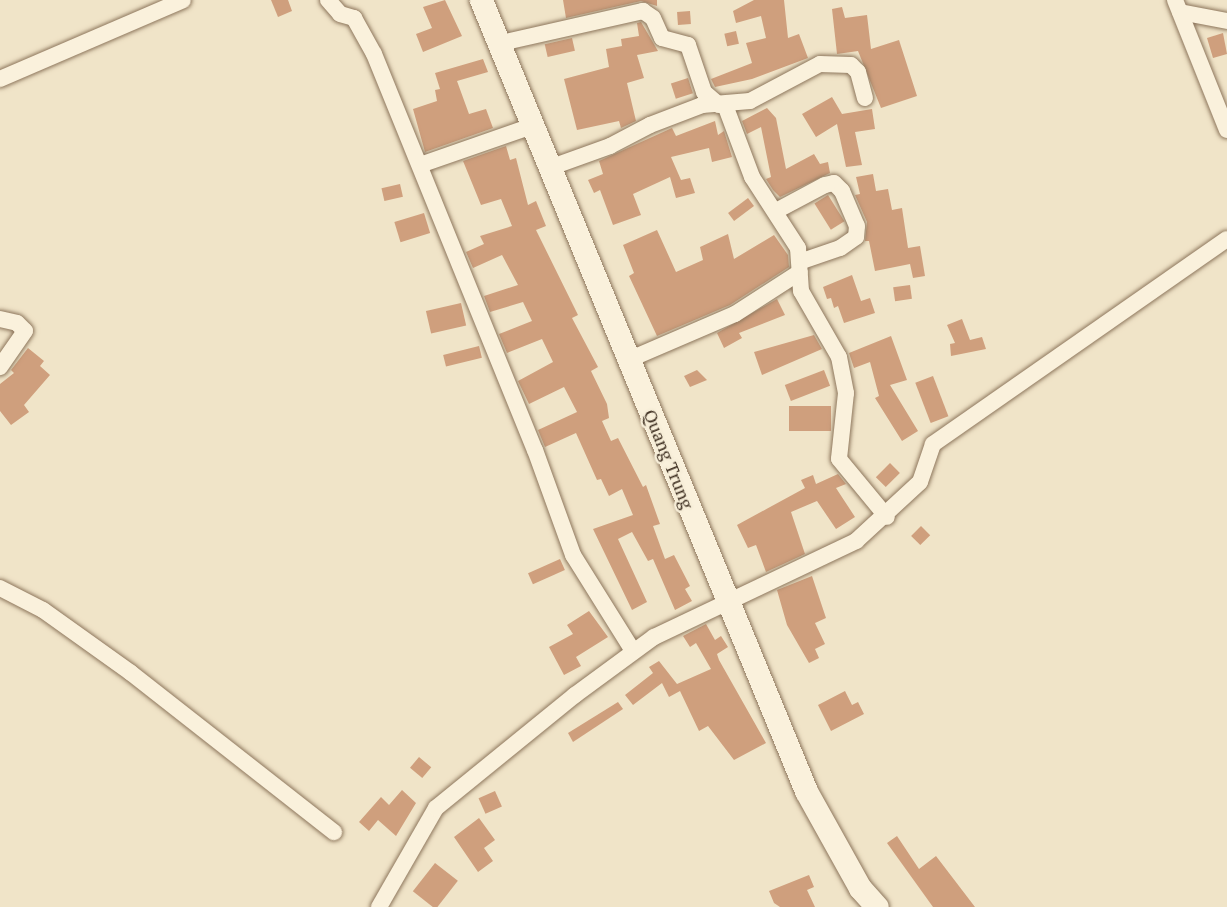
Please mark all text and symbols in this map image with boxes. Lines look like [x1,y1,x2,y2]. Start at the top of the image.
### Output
street label: Quang Trung [639,406,699,512]

